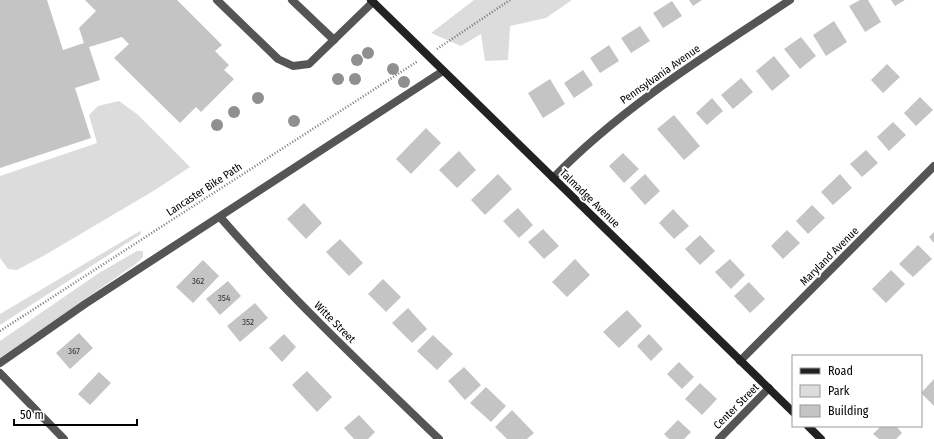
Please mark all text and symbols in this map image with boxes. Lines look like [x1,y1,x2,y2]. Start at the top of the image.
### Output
street label: Pennsylvania Avenue [618,42,703,107]
street label: Lancaster Bike Path [164,160,245,219]
street label: Talmadge Avenue [557,166,622,230]
street label: Maryland Avenue [797,224,861,288]
house number: 362 [192,276,204,286]
house number: 354 [218,293,231,303]
street label: Witte Street [311,299,358,346]
house number: 352 [242,317,254,327]
house number: 367 [68,346,80,356]
legend [792,355,922,427]
text: Road [828,364,853,378]
street label: Center Street [711,381,762,432]
text: Park [828,384,850,398]
scale bar [14,401,137,427]
text: Building [828,404,869,418]
text: 50 m [20,408,44,422]

